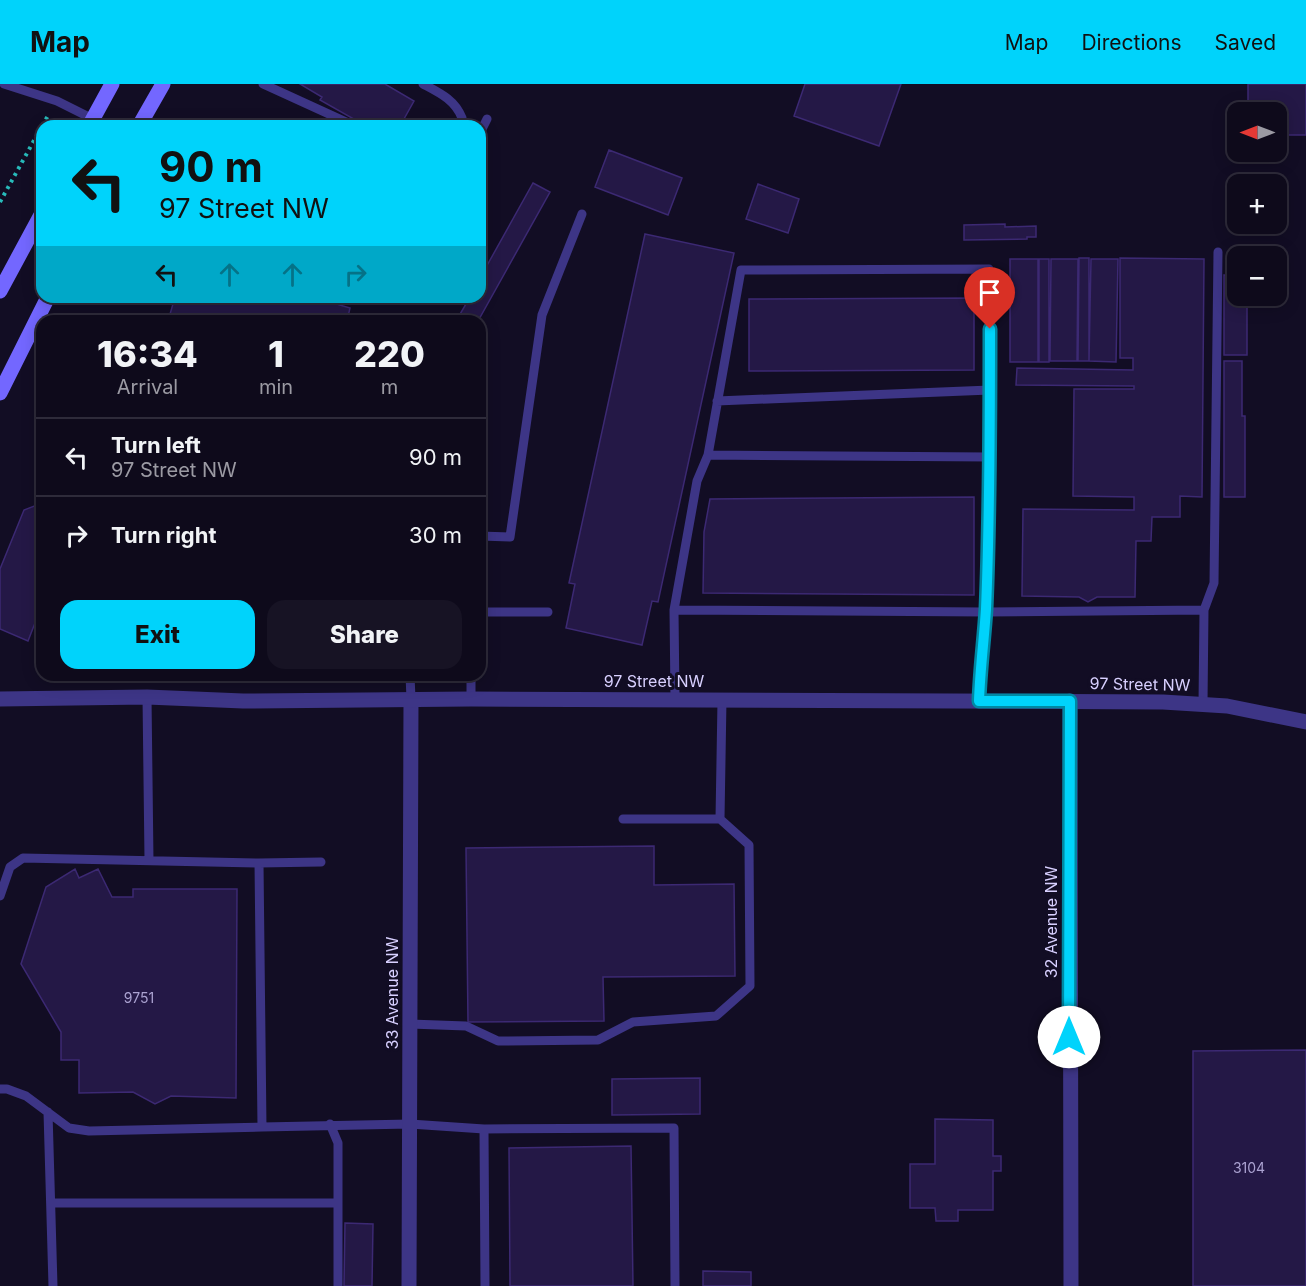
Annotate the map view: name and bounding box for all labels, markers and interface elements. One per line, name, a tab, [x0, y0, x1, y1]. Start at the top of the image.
text: Map	[30, 25, 90, 59]
text: Map	[1005, 30, 1048, 55]
text: Directions	[1081, 30, 1182, 55]
text: Saved	[1215, 30, 1276, 55]
north arrow	[1227, 102, 1287, 162]
map controls	[1227, 102, 1287, 306]
text: 90 m	[159, 141, 263, 192]
icon: left	[60, 144, 138, 222]
button: +	[1227, 174, 1287, 234]
text: 97 Street NW	[159, 192, 329, 225]
button: −	[1227, 246, 1287, 306]
icon: left	[150, 258, 183, 291]
icon: ahead	[213, 258, 246, 291]
icon: ahead	[276, 258, 309, 291]
icon: right	[339, 258, 372, 291]
pin	[964, 267, 1015, 329]
icon: arrive	[973, 276, 1006, 309]
text: 16:34	[97, 332, 198, 376]
text: 1	[268, 332, 284, 376]
text: 220	[354, 332, 425, 376]
text: Arrival	[117, 375, 178, 399]
text: min	[259, 375, 293, 399]
text: m	[381, 375, 398, 399]
text: Turn left	[111, 432, 201, 458]
icon: left	[60, 441, 93, 474]
text: 90 m	[409, 444, 462, 470]
text: 97 Street NW	[111, 458, 237, 482]
icon: right	[60, 519, 93, 552]
text: Turn right	[111, 522, 217, 548]
text: 30 m	[409, 522, 462, 548]
button: Exit	[60, 600, 255, 669]
button: Share	[267, 600, 462, 669]
street label: 97 Street NW	[604, 671, 705, 691]
street label: 97 Street NW	[1090, 673, 1191, 695]
street label: 32 Avenue NW	[1041, 865, 1061, 978]
street label: 33 Avenue NW	[382, 936, 402, 1049]
house number: 9751	[124, 989, 154, 1006]
position arrow	[1037, 1005, 1101, 1069]
house number: 3104	[1233, 1159, 1265, 1176]

